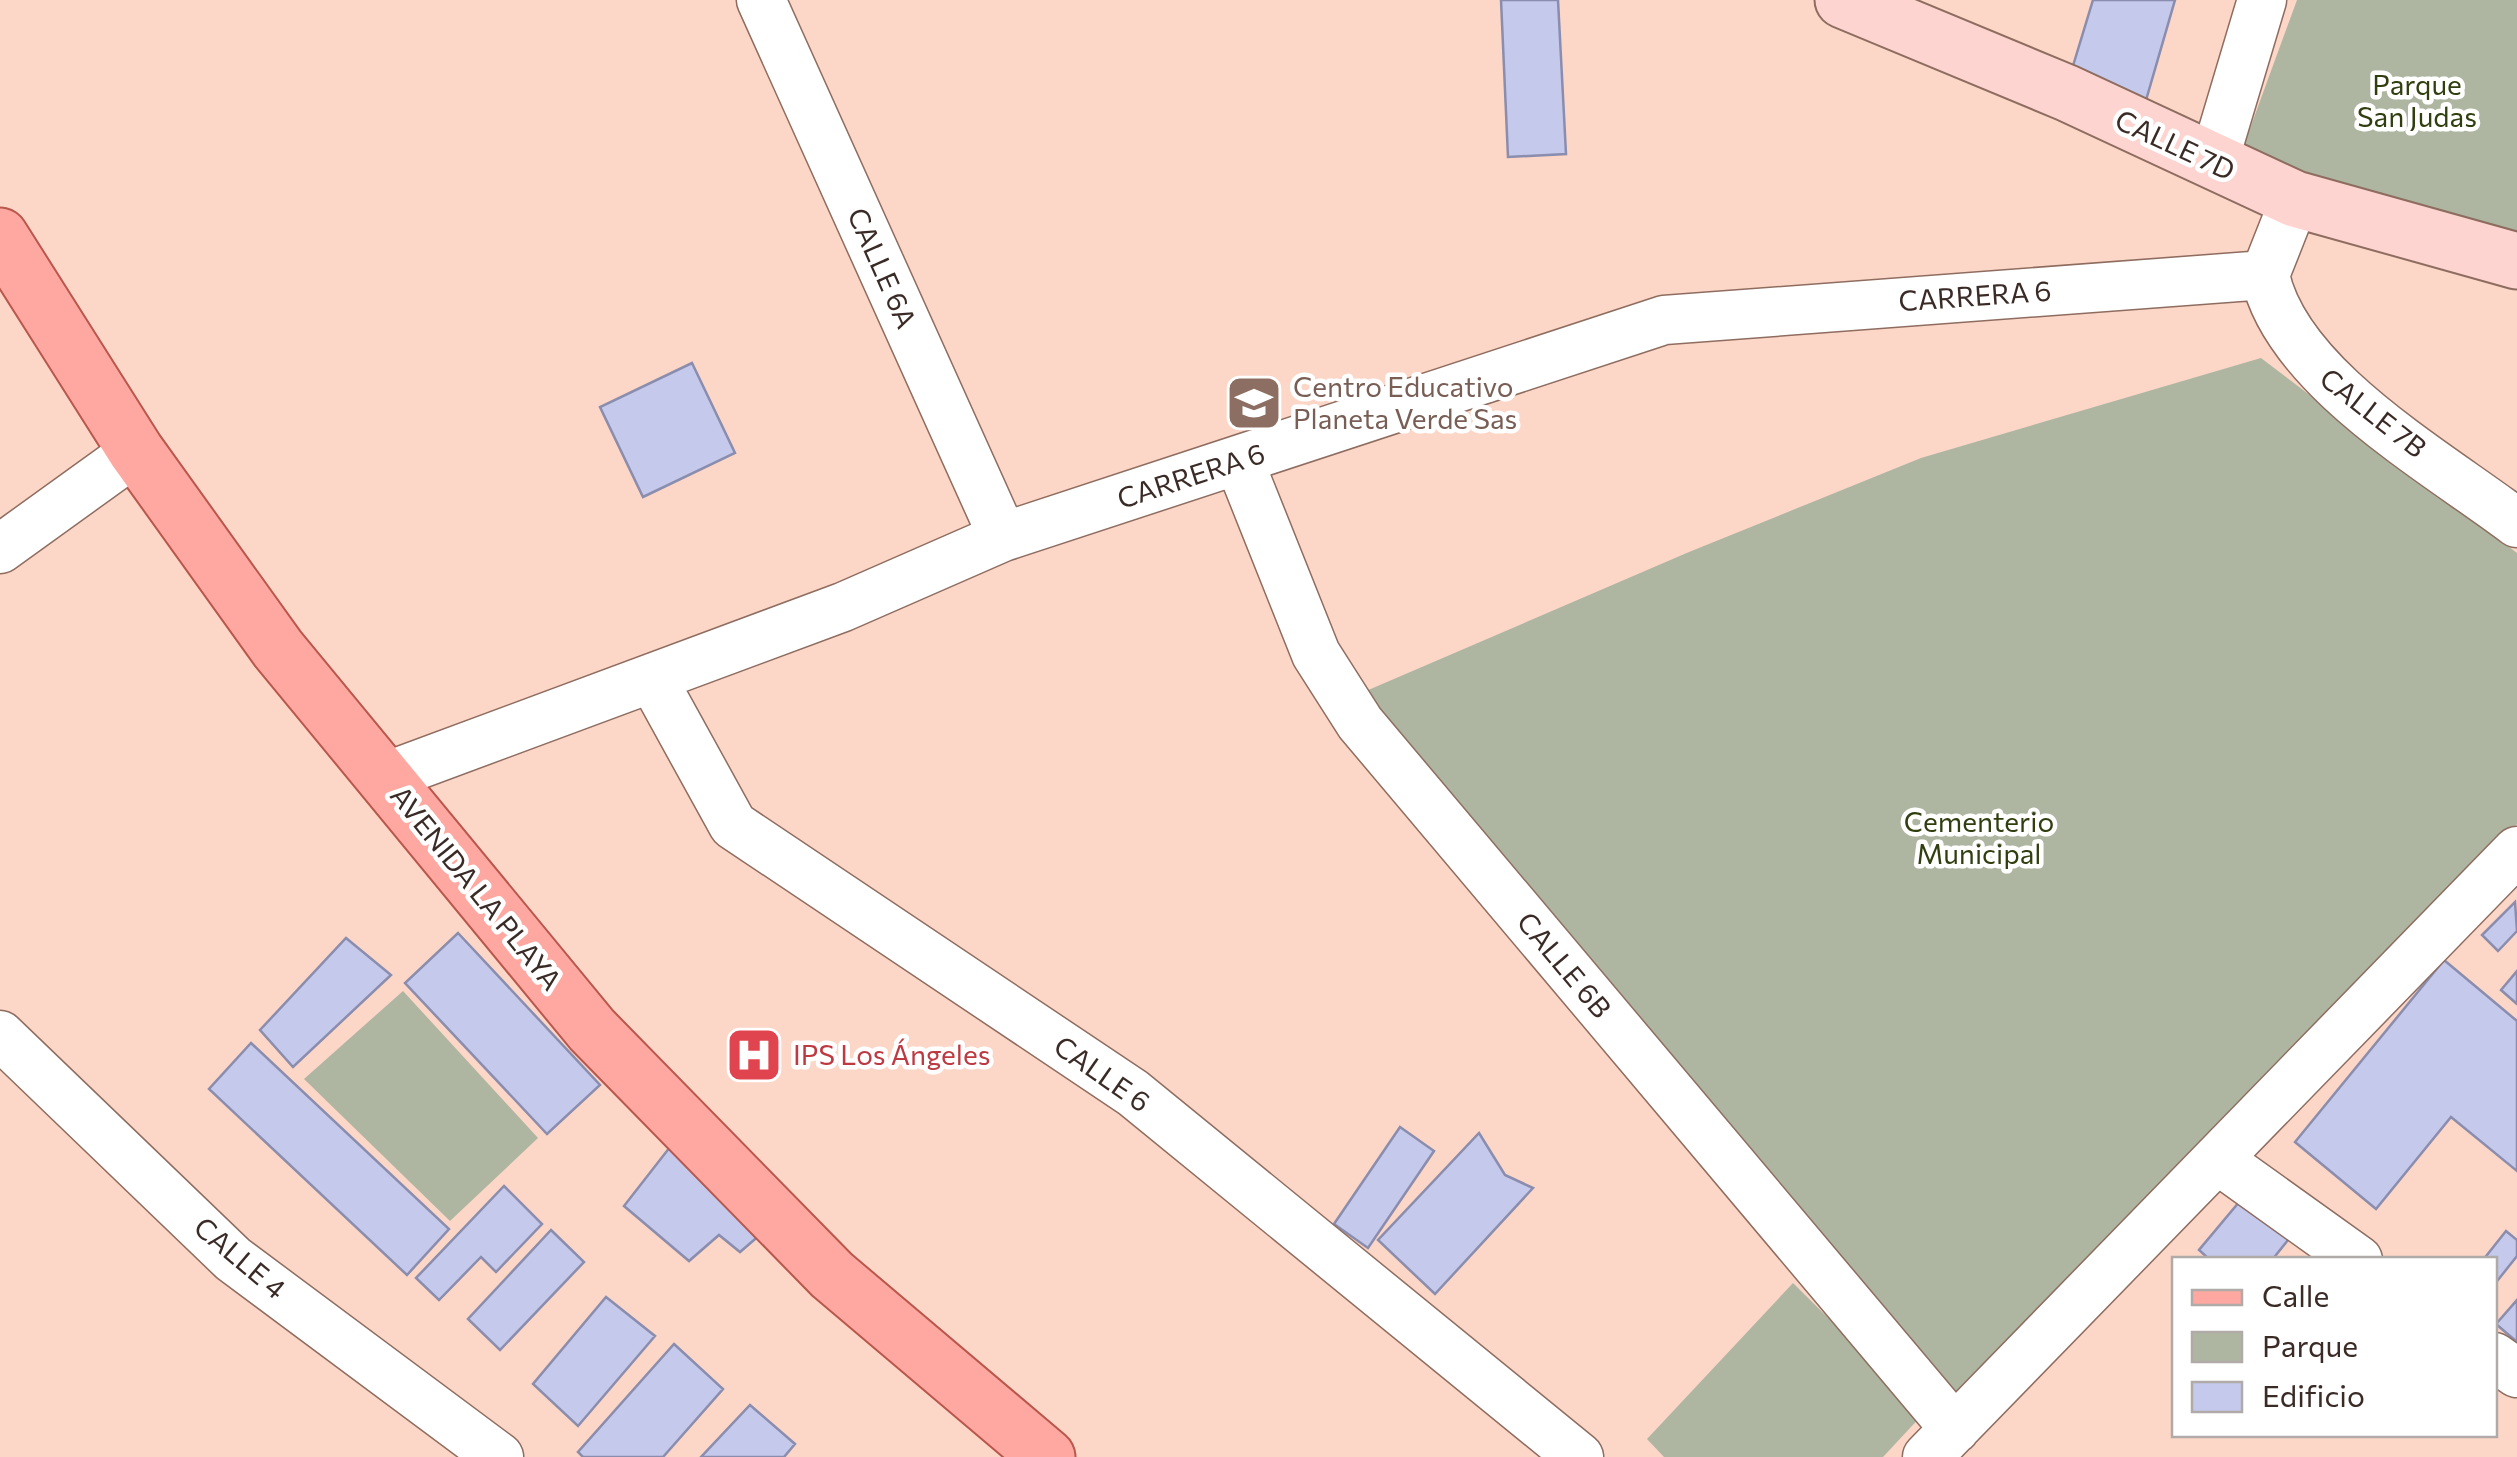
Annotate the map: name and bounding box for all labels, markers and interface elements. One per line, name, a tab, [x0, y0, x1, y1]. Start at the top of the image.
park label: Parque San Judas	[2357, 67, 2477, 133]
street label: CALLE 7D	[2110, 102, 2241, 187]
street label: CALLE 6A	[841, 202, 925, 333]
street label: CARRERA 6	[1897, 273, 2052, 317]
street label: CALLE 7B	[2314, 360, 2433, 464]
place label: Centro Educativo Planeta Verde Sas	[1293, 369, 1517, 435]
school or university icon: Centro Educativo Planeta Verde Sas	[1224, 373, 1284, 433]
street label: CARRERA 6	[1113, 435, 1269, 515]
street label: AVENIDA LA PLAYA	[384, 778, 570, 996]
park label: Cementerio Municipal	[1904, 804, 2054, 870]
street label: CALLE 6B	[1511, 905, 1619, 1024]
hospital icon: IPS Los Ángeles	[724, 1025, 784, 1085]
street label: CALLE 6	[1048, 1028, 1157, 1119]
place label: IPS Los Ángeles	[793, 1037, 990, 1071]
street label: CALLE 4	[188, 1209, 294, 1306]
legend	[2172, 1257, 2497, 1437]
text: Calle	[2262, 1276, 2329, 1313]
text: Parque	[2262, 1326, 2358, 1363]
text: Edificio	[2262, 1376, 2365, 1413]

